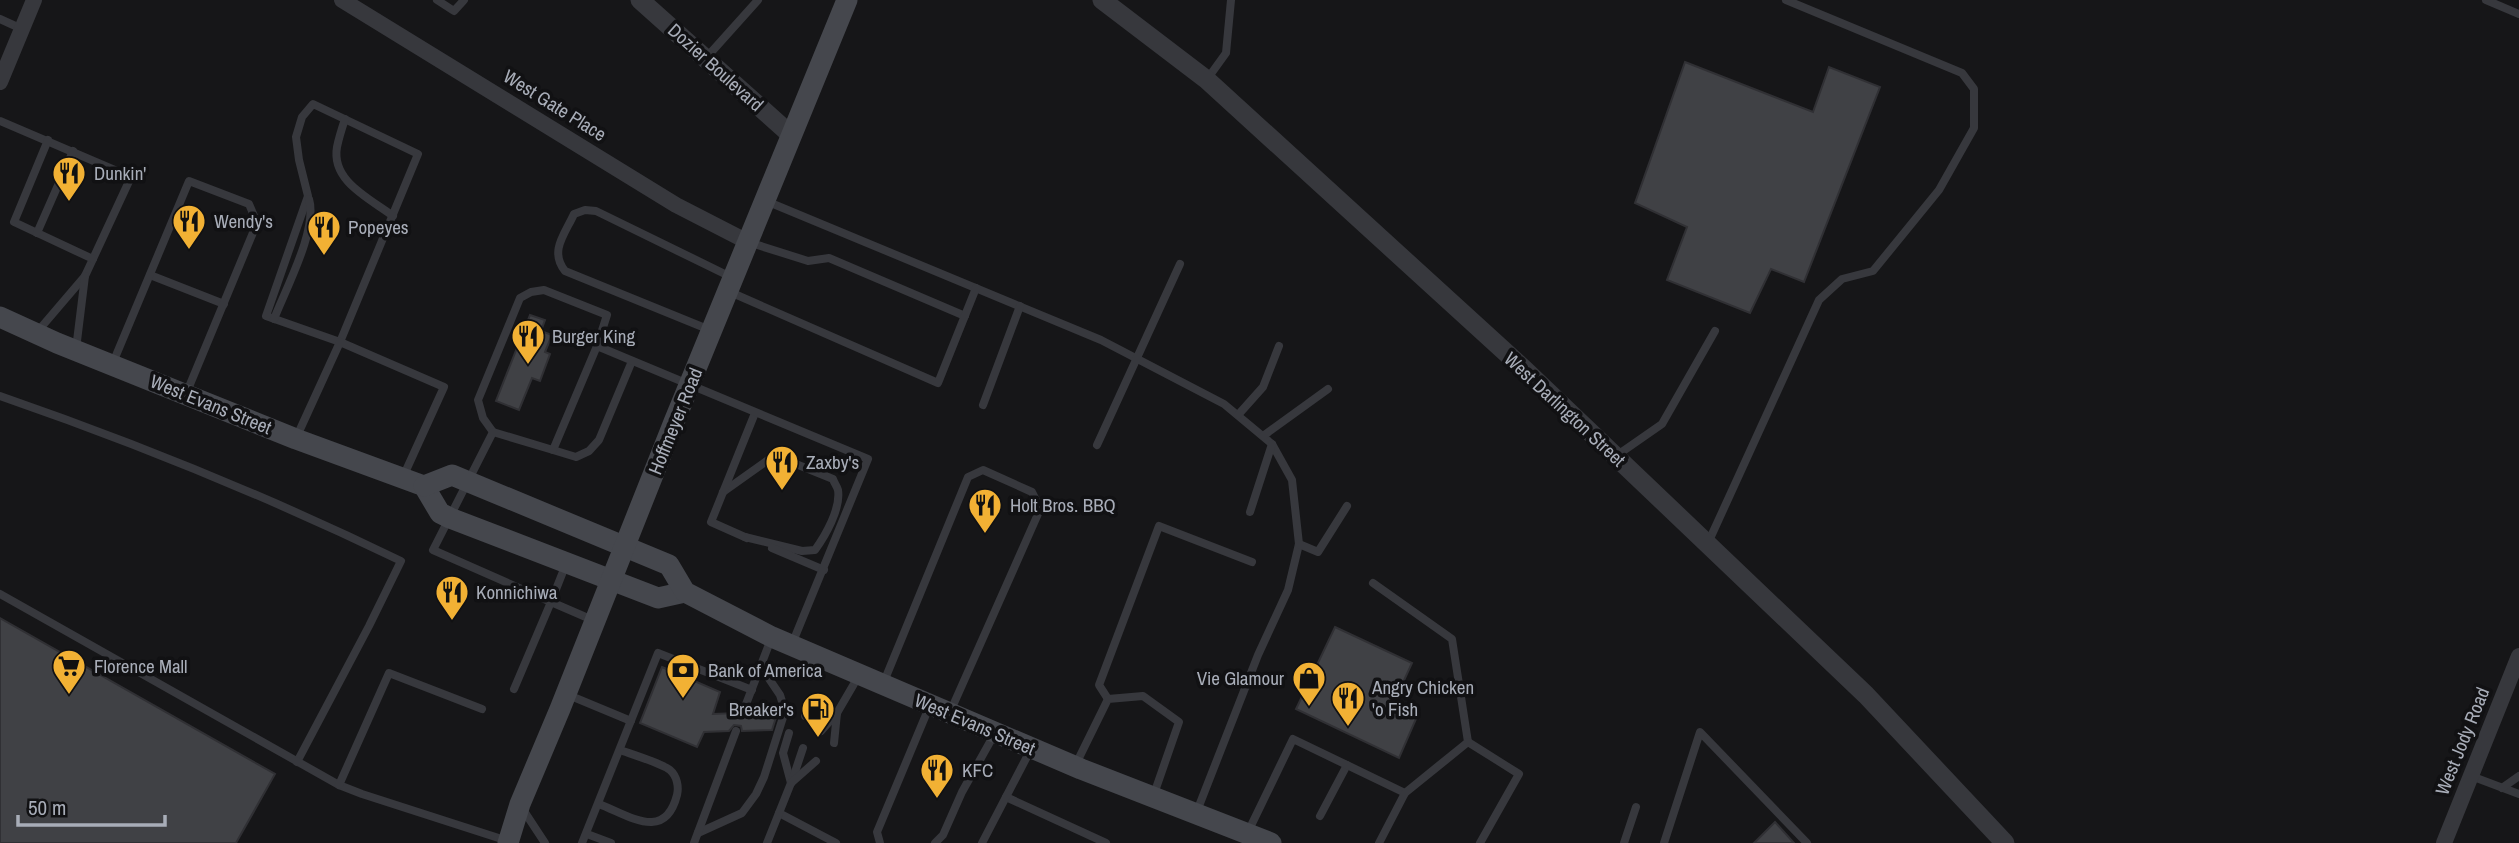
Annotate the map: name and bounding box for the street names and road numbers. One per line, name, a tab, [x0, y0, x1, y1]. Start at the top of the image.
street label: Dozier Boulevard	[663, 17, 769, 117]
street label: West Gate Place	[499, 63, 611, 147]
street label: West Darlington Street	[1499, 346, 1632, 473]
street label: Hoffmeyer Road	[642, 364, 708, 478]
street label: West Evans Street	[146, 368, 276, 440]
street label: West Jody Road	[2429, 683, 2495, 799]
street label: West Evans Street	[911, 687, 1040, 761]

